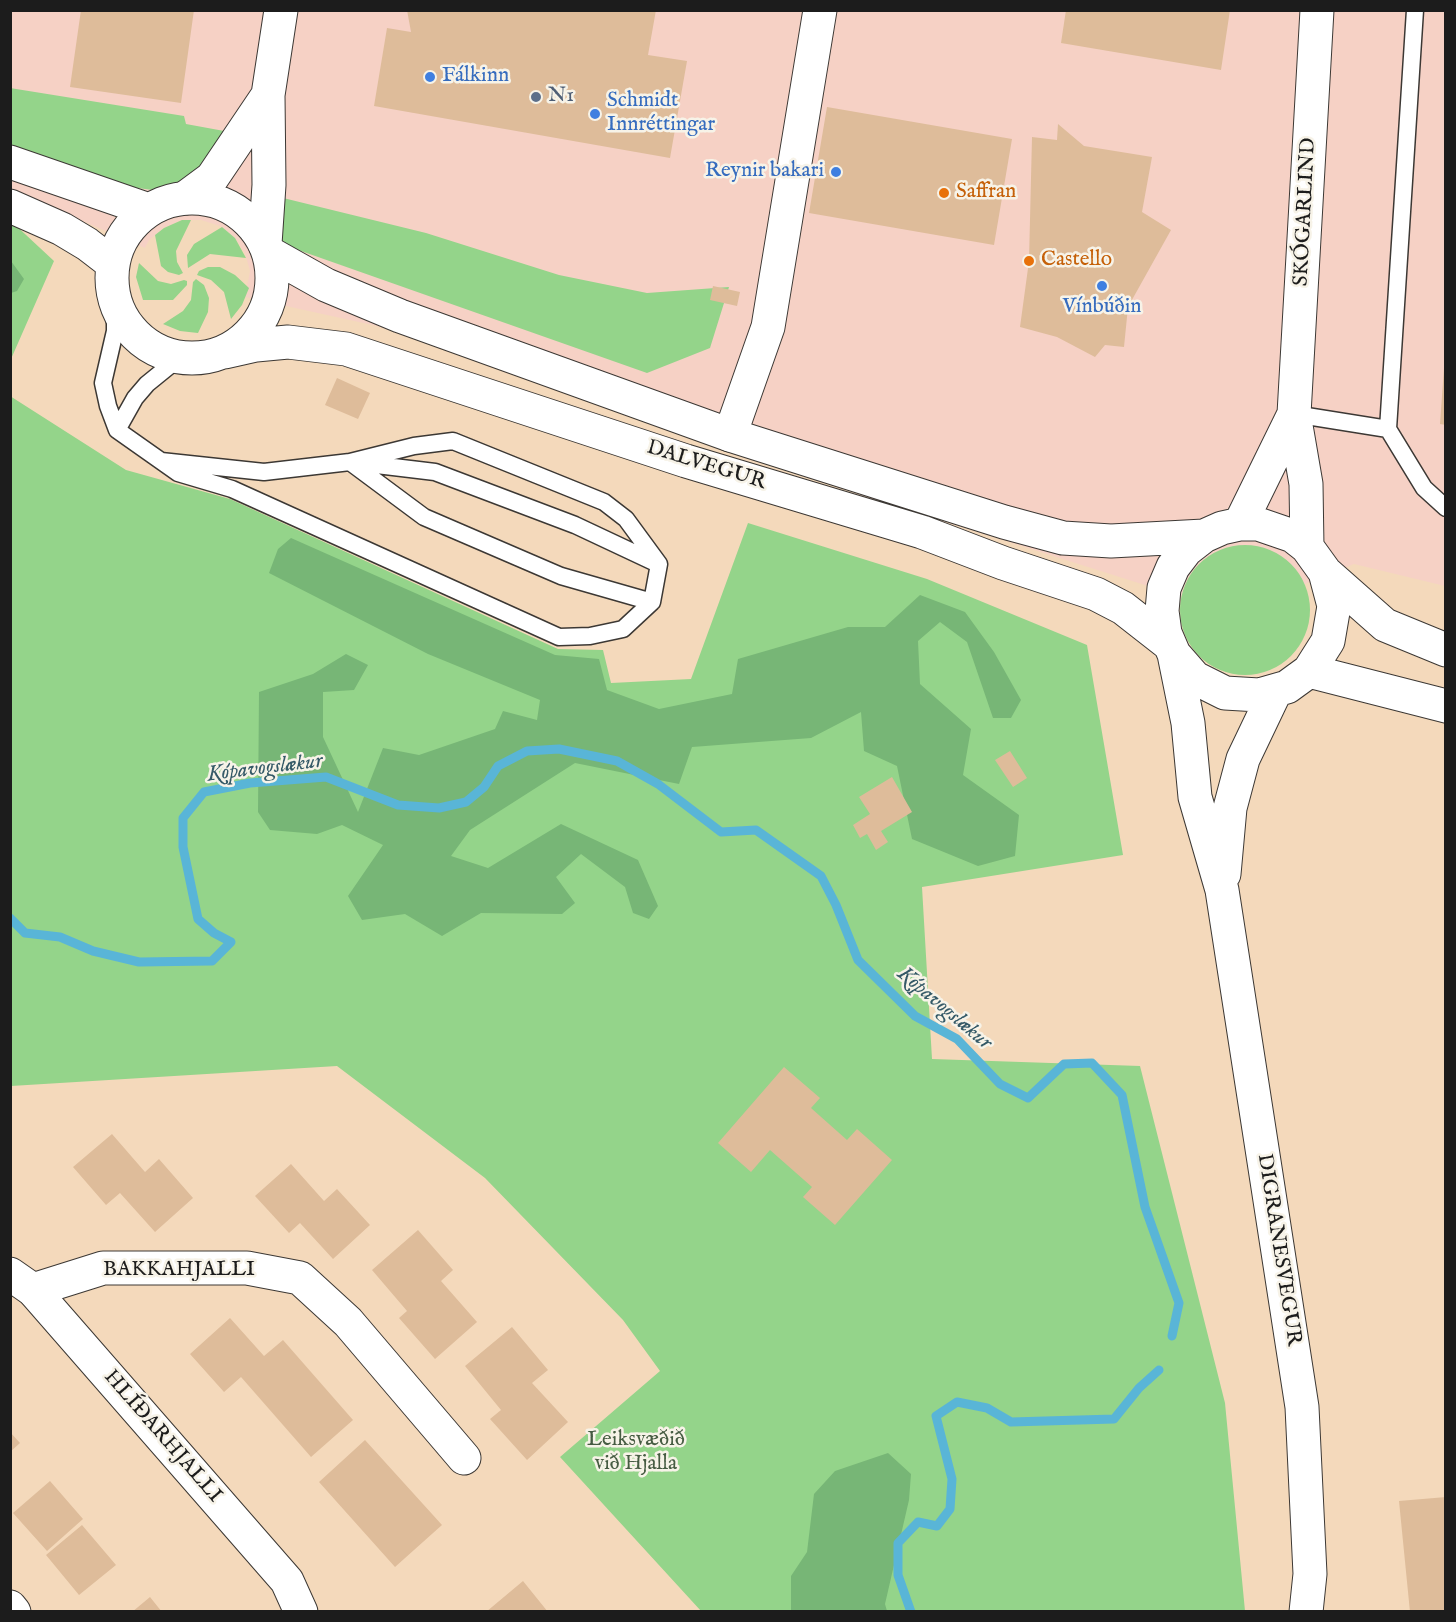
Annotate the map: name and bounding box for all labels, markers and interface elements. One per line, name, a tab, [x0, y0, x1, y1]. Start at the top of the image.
place label: Fálkinn	[442, 64, 509, 90]
marker: Fálkinn	[423, 70, 437, 84]
place label: N1	[548, 84, 574, 110]
place label: Schmidt Innréttingar	[607, 89, 715, 139]
marker: N1	[529, 90, 543, 104]
marker: Schmidt Innréttingar	[588, 107, 602, 121]
street label: SKÓGARLIND	[1290, 137, 1322, 287]
place label: Reynir bakari	[705, 159, 824, 185]
marker: Reynir bakari	[829, 165, 843, 179]
place label: Saffran	[956, 180, 1016, 206]
marker: Saffran	[937, 186, 951, 200]
place label: Castello	[1041, 248, 1112, 274]
marker: Castello	[1022, 254, 1036, 268]
marker: Vínbúðin	[1095, 279, 1109, 293]
place label: Vínbúðin	[1063, 295, 1141, 321]
street label: DALVEGUR	[643, 436, 769, 496]
water label: Kópavogslækur	[206, 749, 324, 789]
water label: Kópavogslækur	[891, 962, 997, 1056]
street label: DIGRANESVEGUR	[1250, 1152, 1306, 1348]
street label: BAKKAHJALLI	[103, 1258, 255, 1284]
street label: HLÍÐARHJALLI	[97, 1365, 227, 1509]
park label: Leiksvæðið við Hjalla	[587, 1428, 685, 1478]

